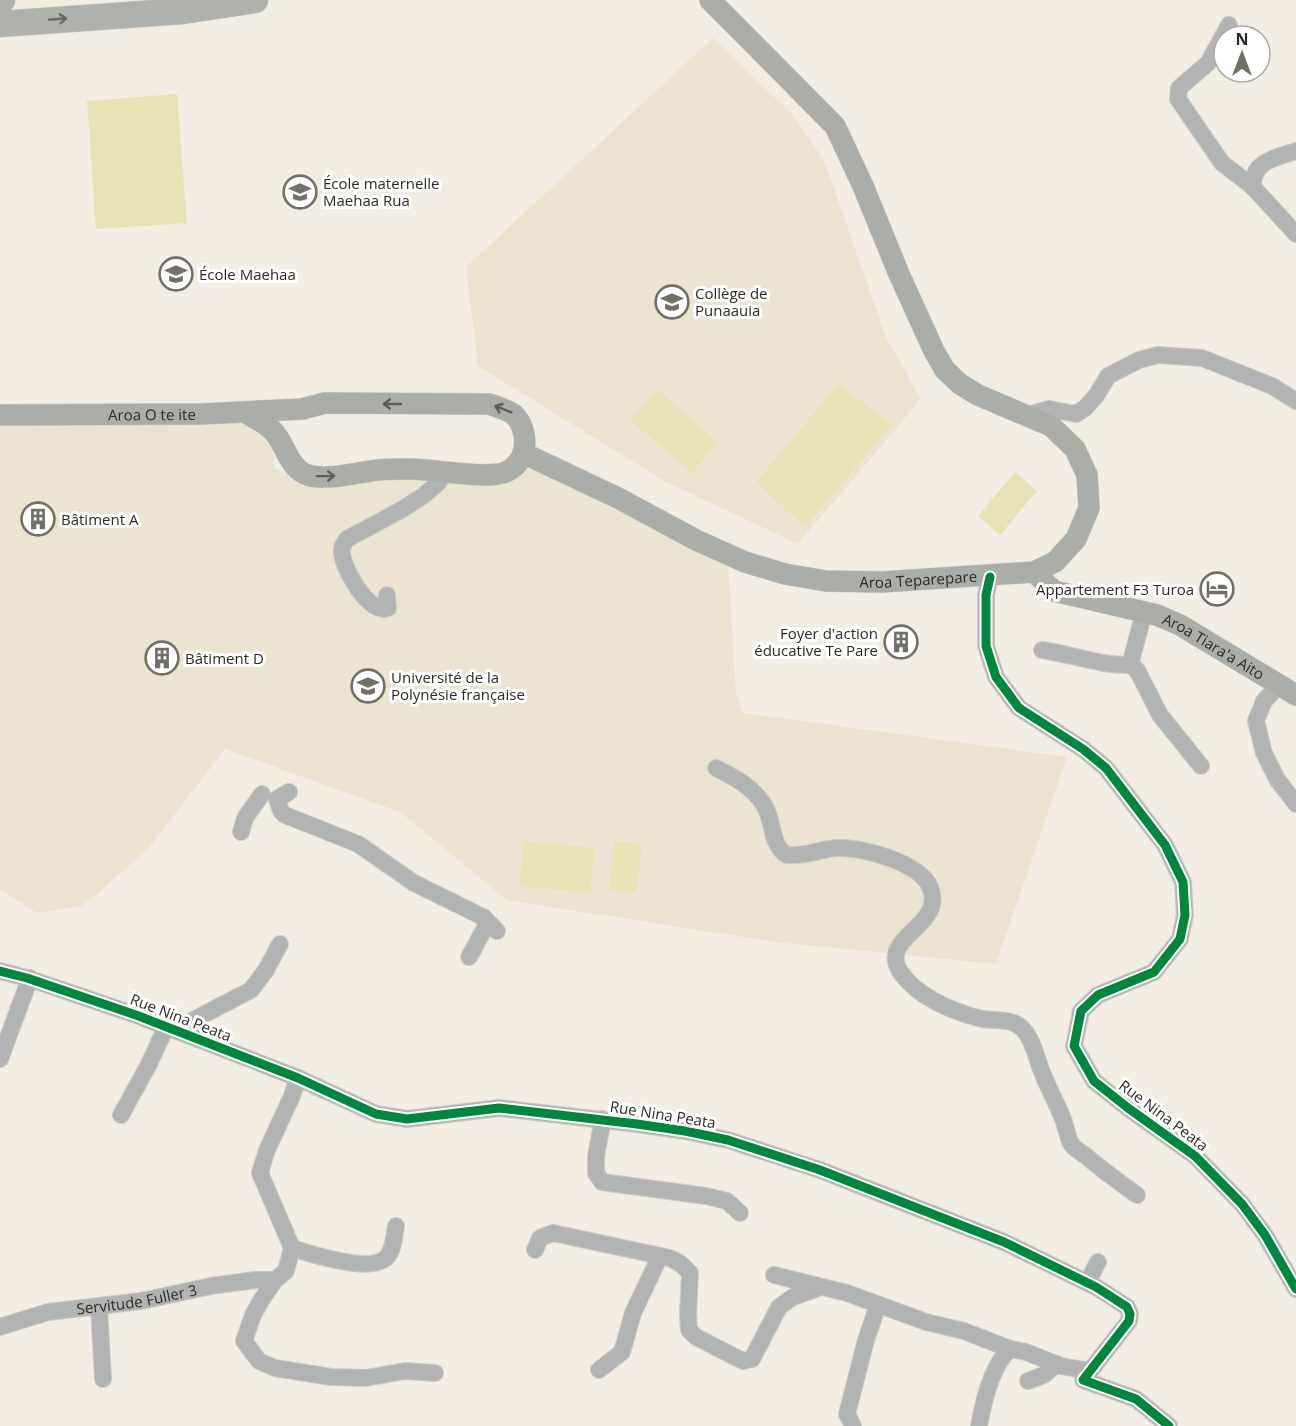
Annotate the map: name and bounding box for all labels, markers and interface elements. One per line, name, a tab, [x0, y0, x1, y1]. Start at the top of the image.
one-way arrow	[48, 14, 68, 25]
north arrow	[1212, 24, 1272, 84]
text: N	[1235, 28, 1249, 50]
place label: École maternelle Maehaa Rua	[323, 173, 439, 210]
school or university icon: École maternelle Maehaa Rua	[282, 174, 318, 210]
school or university icon: École Maehaa	[158, 256, 194, 292]
place label: École Maehaa	[199, 264, 296, 284]
place label: Collège de Punaauia	[695, 283, 768, 320]
school or university icon: Collège de Punaauia	[654, 284, 690, 320]
one-way arrow	[382, 398, 402, 410]
one-way arrow	[495, 403, 513, 414]
street label: Aroa O te ite	[108, 404, 196, 424]
one-way arrow	[315, 470, 335, 481]
building icon: Bâtiment A	[20, 501, 56, 537]
place label: Bâtiment A	[61, 509, 139, 529]
street label: Aroa Teparepare	[859, 566, 978, 592]
hotel icon: Appartement F3 Turoa	[1199, 571, 1235, 607]
place label: Appartement F3 Turoa	[1036, 579, 1194, 599]
street label: Aroa Tiara'a Aito	[1160, 609, 1268, 684]
place label: Foyer d'action éducative Te Pare	[754, 623, 878, 660]
building icon: Foyer d'action éducative Te Pare	[883, 624, 919, 660]
building icon: Bâtiment D	[144, 640, 180, 676]
place label: Bâtiment D	[185, 648, 264, 668]
place label: Université de la Polynésie française	[391, 667, 525, 704]
school or university icon: Université de la Polynésie française	[350, 668, 386, 704]
street label: Rue Nina Peata	[128, 989, 234, 1045]
street label: Rue Nina Peata	[1115, 1075, 1213, 1155]
street label: Rue Nina Peata	[609, 1096, 717, 1132]
street label: Servitude Fuller 3	[75, 1279, 199, 1319]

